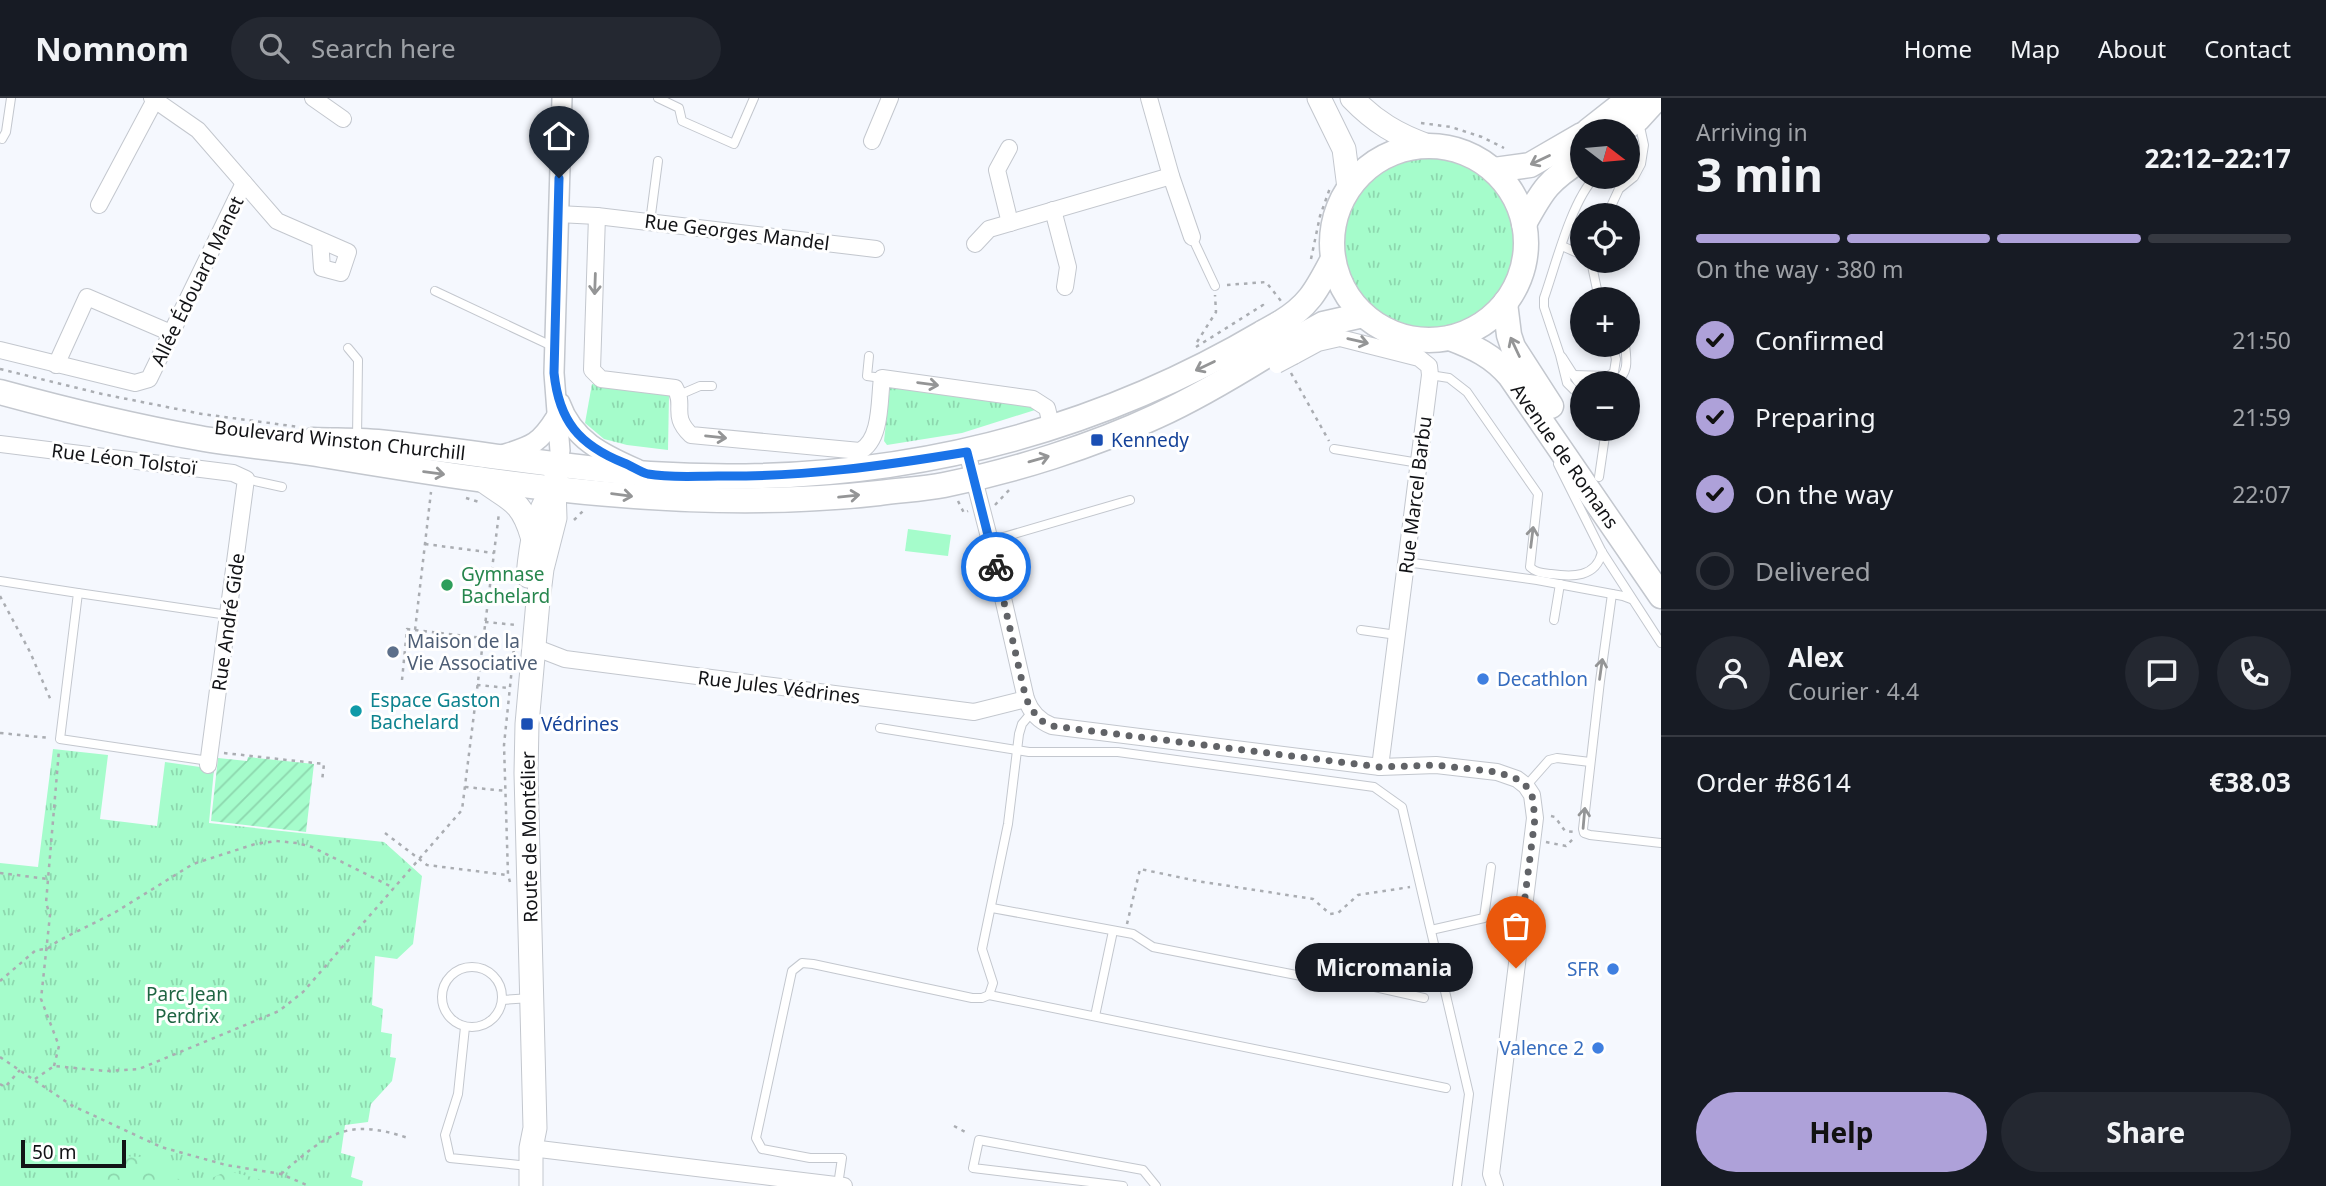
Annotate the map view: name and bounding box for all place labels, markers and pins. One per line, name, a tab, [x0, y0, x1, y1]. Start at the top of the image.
pin	[529, 106, 589, 178]
place label: Kennedy	[1111, 427, 1189, 453]
marker: Kennedy	[1089, 432, 1105, 448]
place label: Gymnase Bachelard	[461, 561, 550, 609]
marker: Gymnase Bachelard	[439, 577, 455, 593]
place label: Maison de la Vie Associative	[407, 628, 538, 676]
marker: Maison de la Vie Associative	[385, 644, 401, 660]
place label: Decathlon	[1497, 666, 1588, 692]
marker: Decathlon	[1475, 671, 1491, 687]
place label: Espace Gaston Bachelard	[370, 687, 500, 735]
marker: Espace Gaston Bachelard	[348, 703, 364, 719]
place label: Védrines	[541, 711, 619, 737]
marker: Védrines	[519, 716, 535, 732]
pin	[1486, 896, 1546, 968]
callout: Micromania	[1296, 944, 1474, 992]
place label: SFR	[1567, 956, 1599, 982]
marker: SFR	[1605, 961, 1621, 977]
place label: Valence 2	[1499, 1035, 1584, 1061]
marker: Valence 2	[1590, 1040, 1606, 1056]

